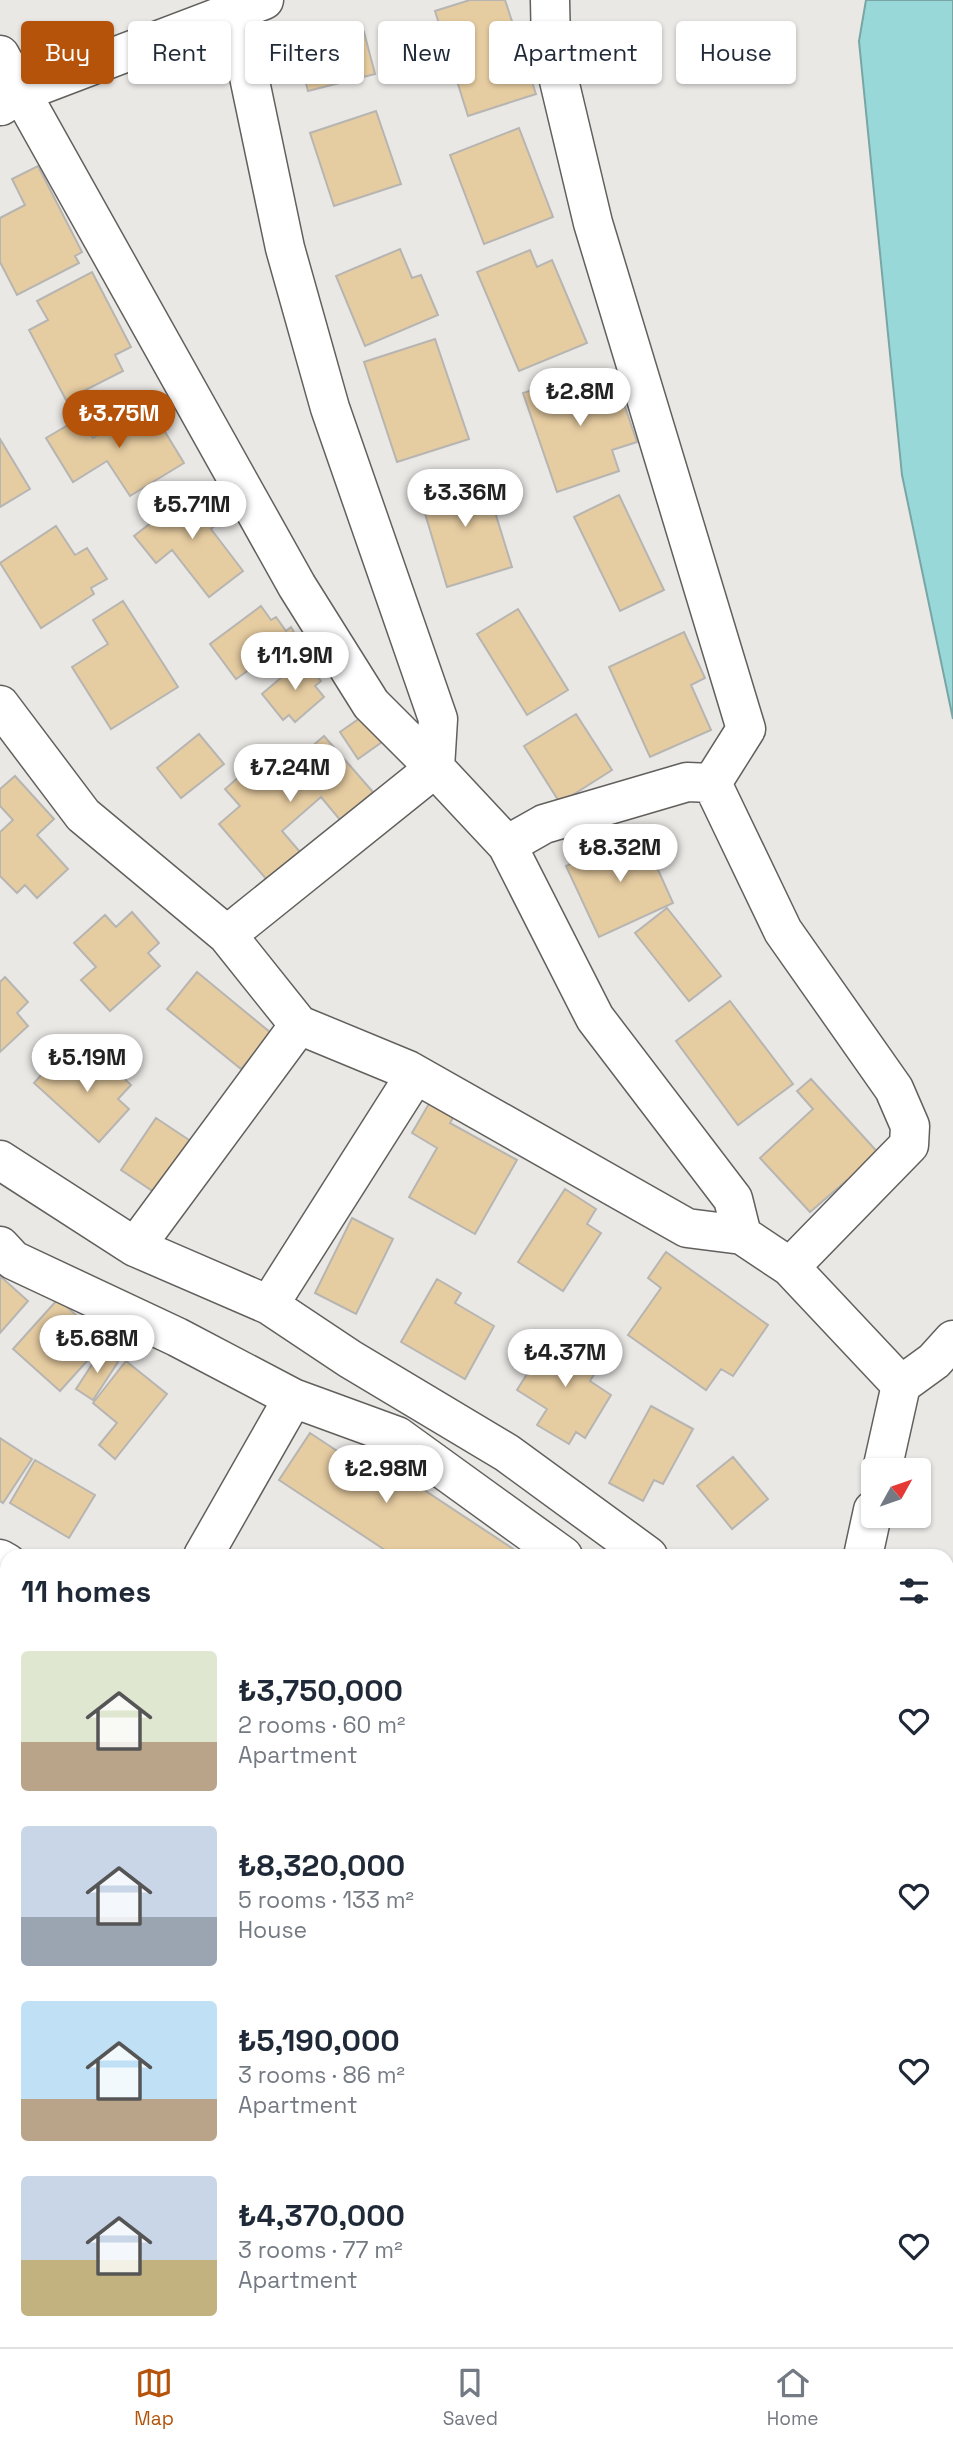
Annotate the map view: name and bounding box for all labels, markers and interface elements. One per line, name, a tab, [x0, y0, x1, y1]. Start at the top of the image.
chip: Buy	[21, 21, 114, 84]
chip: Rent	[128, 21, 231, 84]
chip: Filters	[245, 21, 364, 84]
chip: New	[378, 21, 475, 84]
chip: Apartment	[489, 21, 662, 84]
chip: House	[676, 21, 796, 84]
pin: ₺2.8M	[531, 368, 629, 428]
text: ₺2.8M	[546, 376, 614, 406]
pin: ₺3.75M	[62, 391, 176, 450]
text: ₺3.75M	[78, 398, 160, 428]
pin: ₺3.36M	[408, 470, 522, 529]
text: ₺3.36M	[423, 477, 507, 507]
pin: ₺5.71M	[135, 482, 249, 541]
text: ₺5.71M	[153, 489, 231, 519]
pin: ₺11.9M	[238, 632, 352, 692]
text: ₺11.9M	[257, 640, 333, 670]
pin: ₺7.24M	[233, 744, 347, 804]
text: ₺7.24M	[250, 752, 330, 782]
pin: ₺8.32M	[563, 824, 677, 884]
text: ₺8.32M	[579, 832, 661, 862]
pin: ₺5.19M	[30, 1034, 144, 1094]
text: ₺5.19M	[48, 1042, 126, 1072]
pin: ₺5.68M	[40, 1316, 154, 1375]
text: ₺5.68M	[56, 1323, 138, 1353]
pin: ₺4.37M	[508, 1330, 622, 1389]
text: ₺4.37M	[524, 1337, 606, 1367]
pin: ₺2.98M	[329, 1446, 443, 1505]
text: ₺2.98M	[345, 1453, 427, 1483]
north arrow	[861, 1458, 931, 1528]
map controls	[861, 1458, 931, 1528]
text: 11 homes	[21, 1572, 151, 1611]
icon: filters	[895, 1572, 933, 1610]
text: ₺3,750,000	[238, 1671, 403, 1710]
icon: home	[77, 1679, 161, 1763]
icon: heart	[895, 1702, 933, 1740]
text: 2 rooms · 60 m²	[238, 1710, 405, 1740]
text: Apartment	[238, 1740, 358, 1770]
text: ₺8,320,000	[238, 1846, 405, 1885]
icon: home	[77, 1854, 161, 1938]
icon: heart	[895, 1877, 933, 1915]
text: 5 rooms · 133 m²	[238, 1885, 414, 1915]
text: House	[238, 1915, 307, 1945]
text: ₺5,190,000	[238, 2021, 400, 2060]
icon: home	[77, 2029, 161, 2113]
icon: heart	[895, 2052, 933, 2090]
text: 3 rooms · 86 m²	[238, 2060, 405, 2090]
text: Apartment	[238, 2090, 358, 2120]
text: ₺4,370,000	[238, 2196, 405, 2235]
icon: home	[77, 2204, 161, 2288]
icon: heart	[895, 2227, 933, 2265]
text: 3 rooms · 77 m²	[238, 2235, 403, 2265]
text: Apartment	[238, 2265, 358, 2295]
tab: Map	[134, 2364, 174, 2431]
tab: Saved	[443, 2364, 498, 2431]
tab: Home	[767, 2364, 819, 2431]

